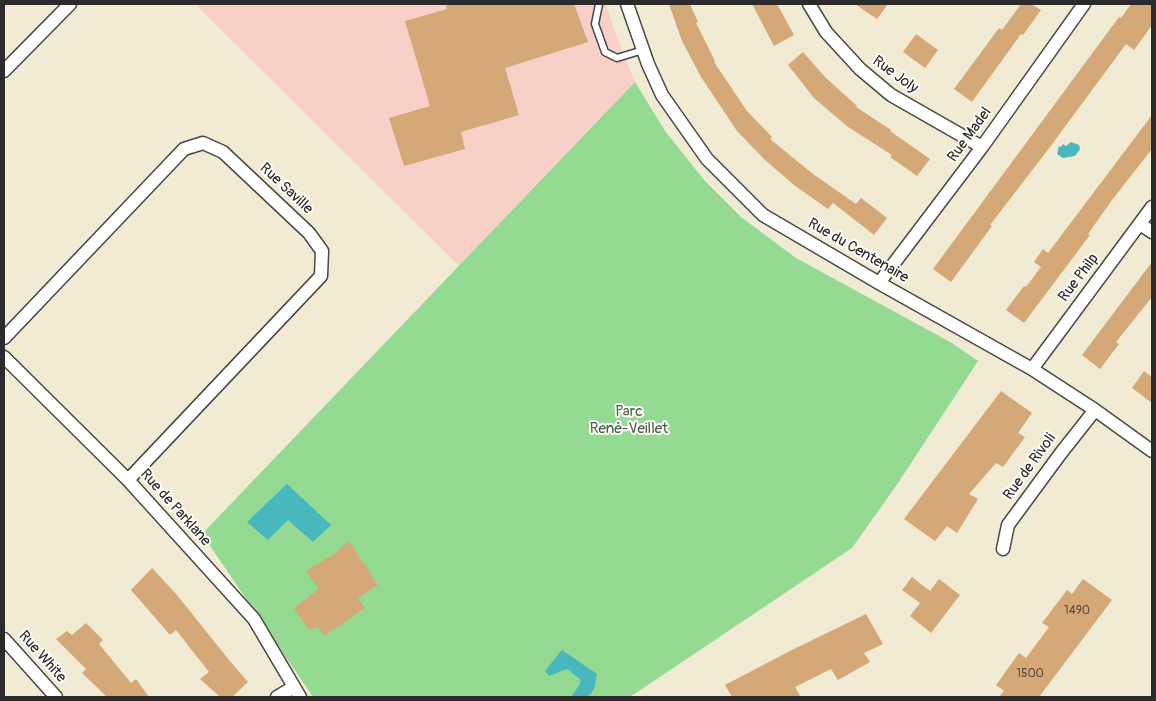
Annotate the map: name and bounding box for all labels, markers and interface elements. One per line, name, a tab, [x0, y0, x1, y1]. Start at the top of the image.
street label: Rue Joly	[869, 52, 921, 98]
street label: Rue Madel	[944, 104, 996, 166]
street label: Rue Saville	[256, 160, 316, 218]
street label: Rue du Centenaire	[804, 215, 912, 287]
street label: Rue Philp	[1055, 250, 1103, 306]
park label: Parc René-Veillet	[590, 403, 668, 438]
street label: Rue de Rivoli	[1000, 430, 1060, 504]
street label: Rue de Parklane	[136, 466, 214, 550]
house number: 1490	[1064, 604, 1090, 618]
street label: Rue White	[14, 628, 70, 686]
house number: 1500	[1016, 667, 1044, 681]

